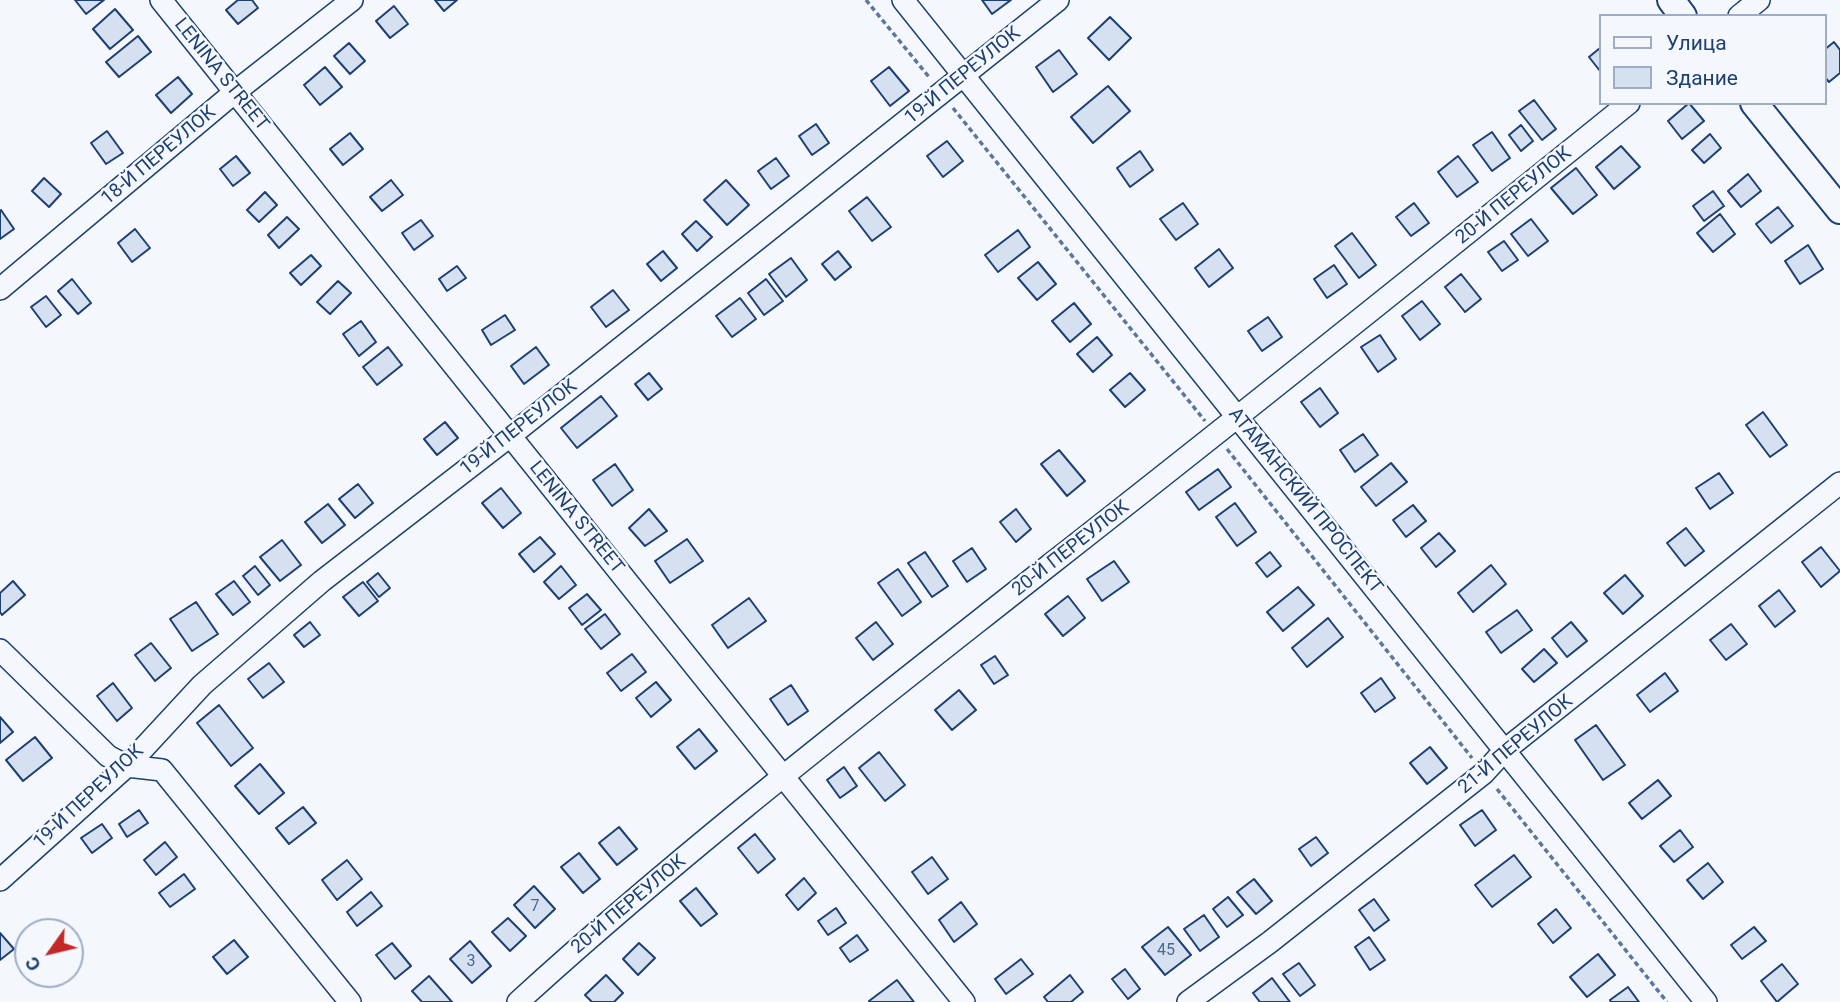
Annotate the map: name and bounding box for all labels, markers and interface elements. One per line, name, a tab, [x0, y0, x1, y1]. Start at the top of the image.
street label: LENINA STREET	[169, 14, 273, 136]
legend	[1598, 14, 1826, 105]
street label: 19-Й ПЕРЕУЛОК	[901, 22, 1025, 130]
text: Улица	[1666, 31, 1727, 55]
text: Здание	[1666, 66, 1738, 90]
street label: 18-Й ПЕРЕУЛОК	[97, 102, 221, 210]
street label: 20-Й ПЕРЕУЛОК	[1452, 142, 1576, 250]
street label: 19-Й ПЕРЕУЛОК	[456, 375, 582, 481]
street label: АТАМАНСКИЙ ПРОСПЕКТ	[1223, 404, 1387, 598]
street label: LENINA STREET	[524, 457, 628, 579]
street label: 20-Й ПЕРЕУЛОК	[1008, 496, 1134, 602]
street label: 21-Й ПЕРЕУЛОК	[1454, 691, 1578, 799]
street label: 19-Й ПЕРЕУЛОК	[29, 740, 149, 854]
street label: 20-Й ПЕРЕУЛОК	[567, 851, 691, 959]
house number: 7	[531, 897, 539, 917]
north arrow	[14, 918, 84, 988]
house number: 45	[1157, 941, 1175, 961]
text: С	[20, 952, 46, 975]
house number: 3	[467, 952, 475, 972]

